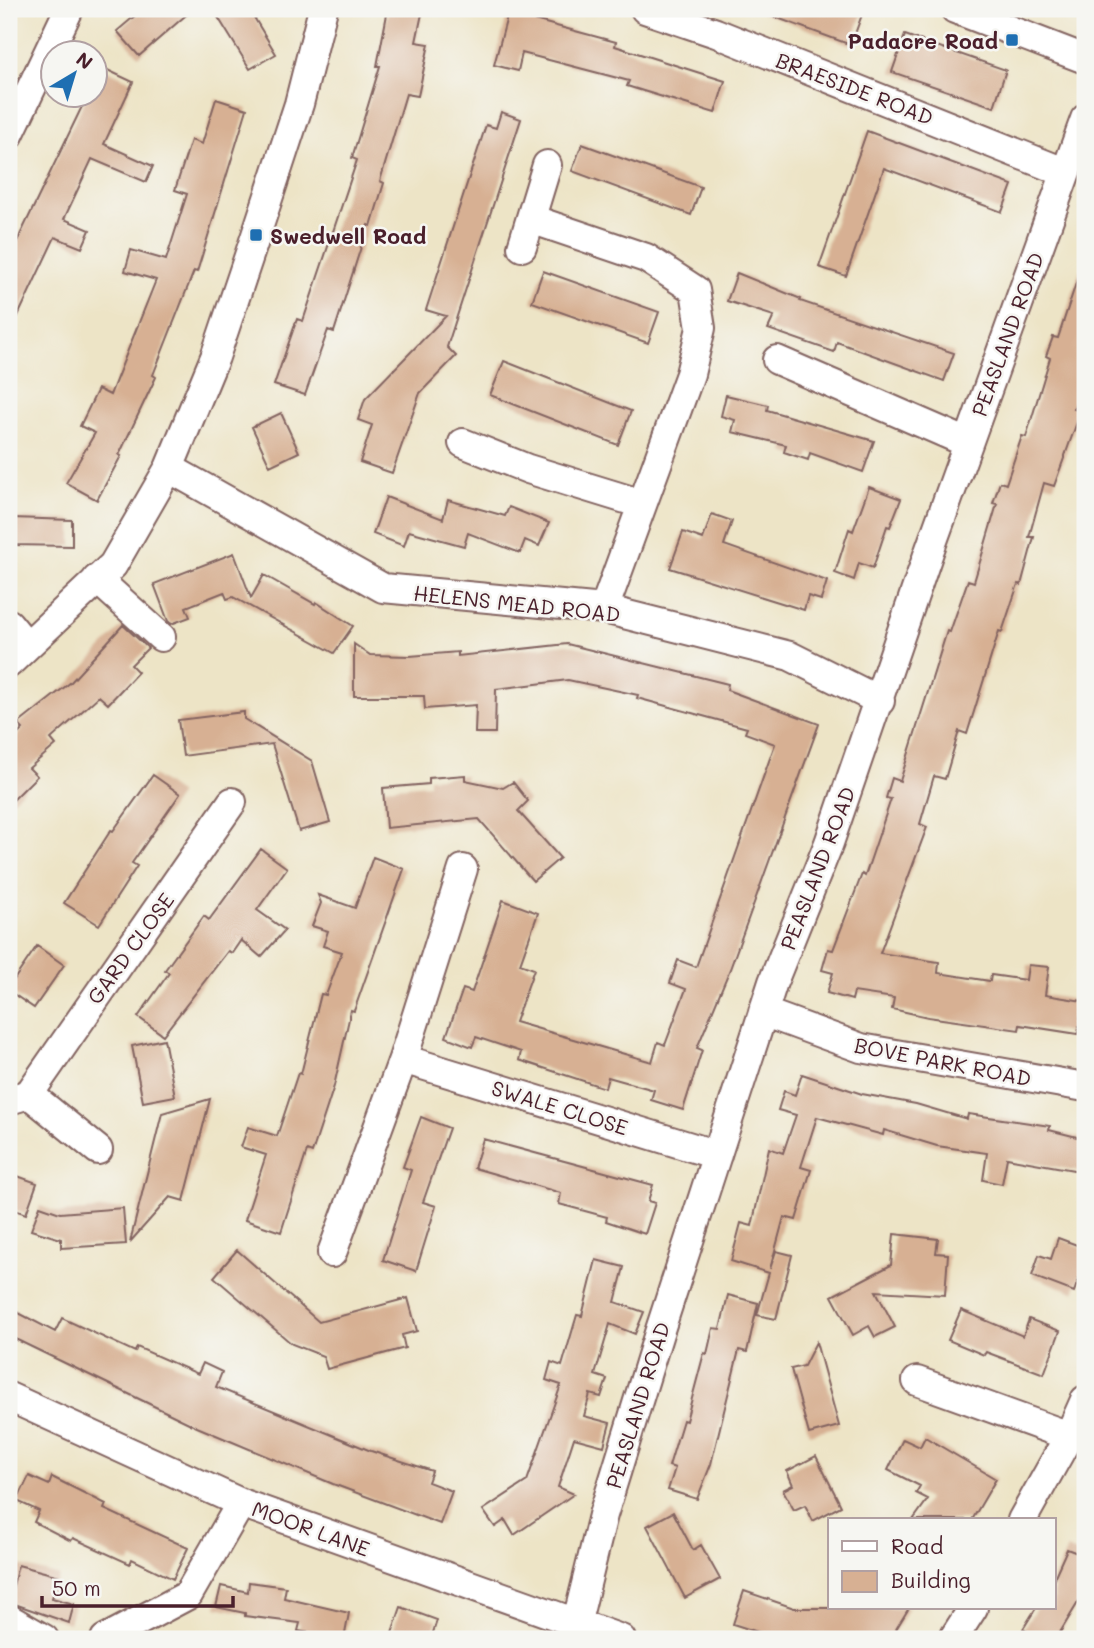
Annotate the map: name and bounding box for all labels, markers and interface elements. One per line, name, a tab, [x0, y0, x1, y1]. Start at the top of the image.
place label: Padacre Road	[848, 27, 998, 54]
marker: Padacre Road	[1004, 32, 1020, 48]
north arrow	[38, 38, 108, 108]
text: N	[71, 46, 98, 74]
street label: BRAESIDE ROAD	[773, 46, 937, 130]
place label: Swedwell Road	[270, 222, 426, 249]
marker: Swedwell Road	[248, 227, 264, 243]
street label: PEASLAND ROAD	[965, 248, 1049, 420]
street label: HELENS MEAD ROAD	[412, 579, 622, 627]
street label: PEASLAND ROAD	[773, 783, 861, 953]
street label: GARD CLOSE	[81, 887, 179, 1009]
street label: BOVE PARK ROAD	[852, 1031, 1034, 1091]
street label: SWALE CLOSE	[489, 1073, 631, 1141]
street label: PEASLAND ROAD	[599, 1319, 675, 1491]
street label: MOOR LANE	[248, 1494, 374, 1562]
legend	[828, 1518, 1056, 1610]
text: Road	[891, 1532, 943, 1559]
scale bar	[42, 1564, 233, 1608]
text: Building	[891, 1566, 971, 1593]
text: 50 m	[52, 1574, 101, 1601]

